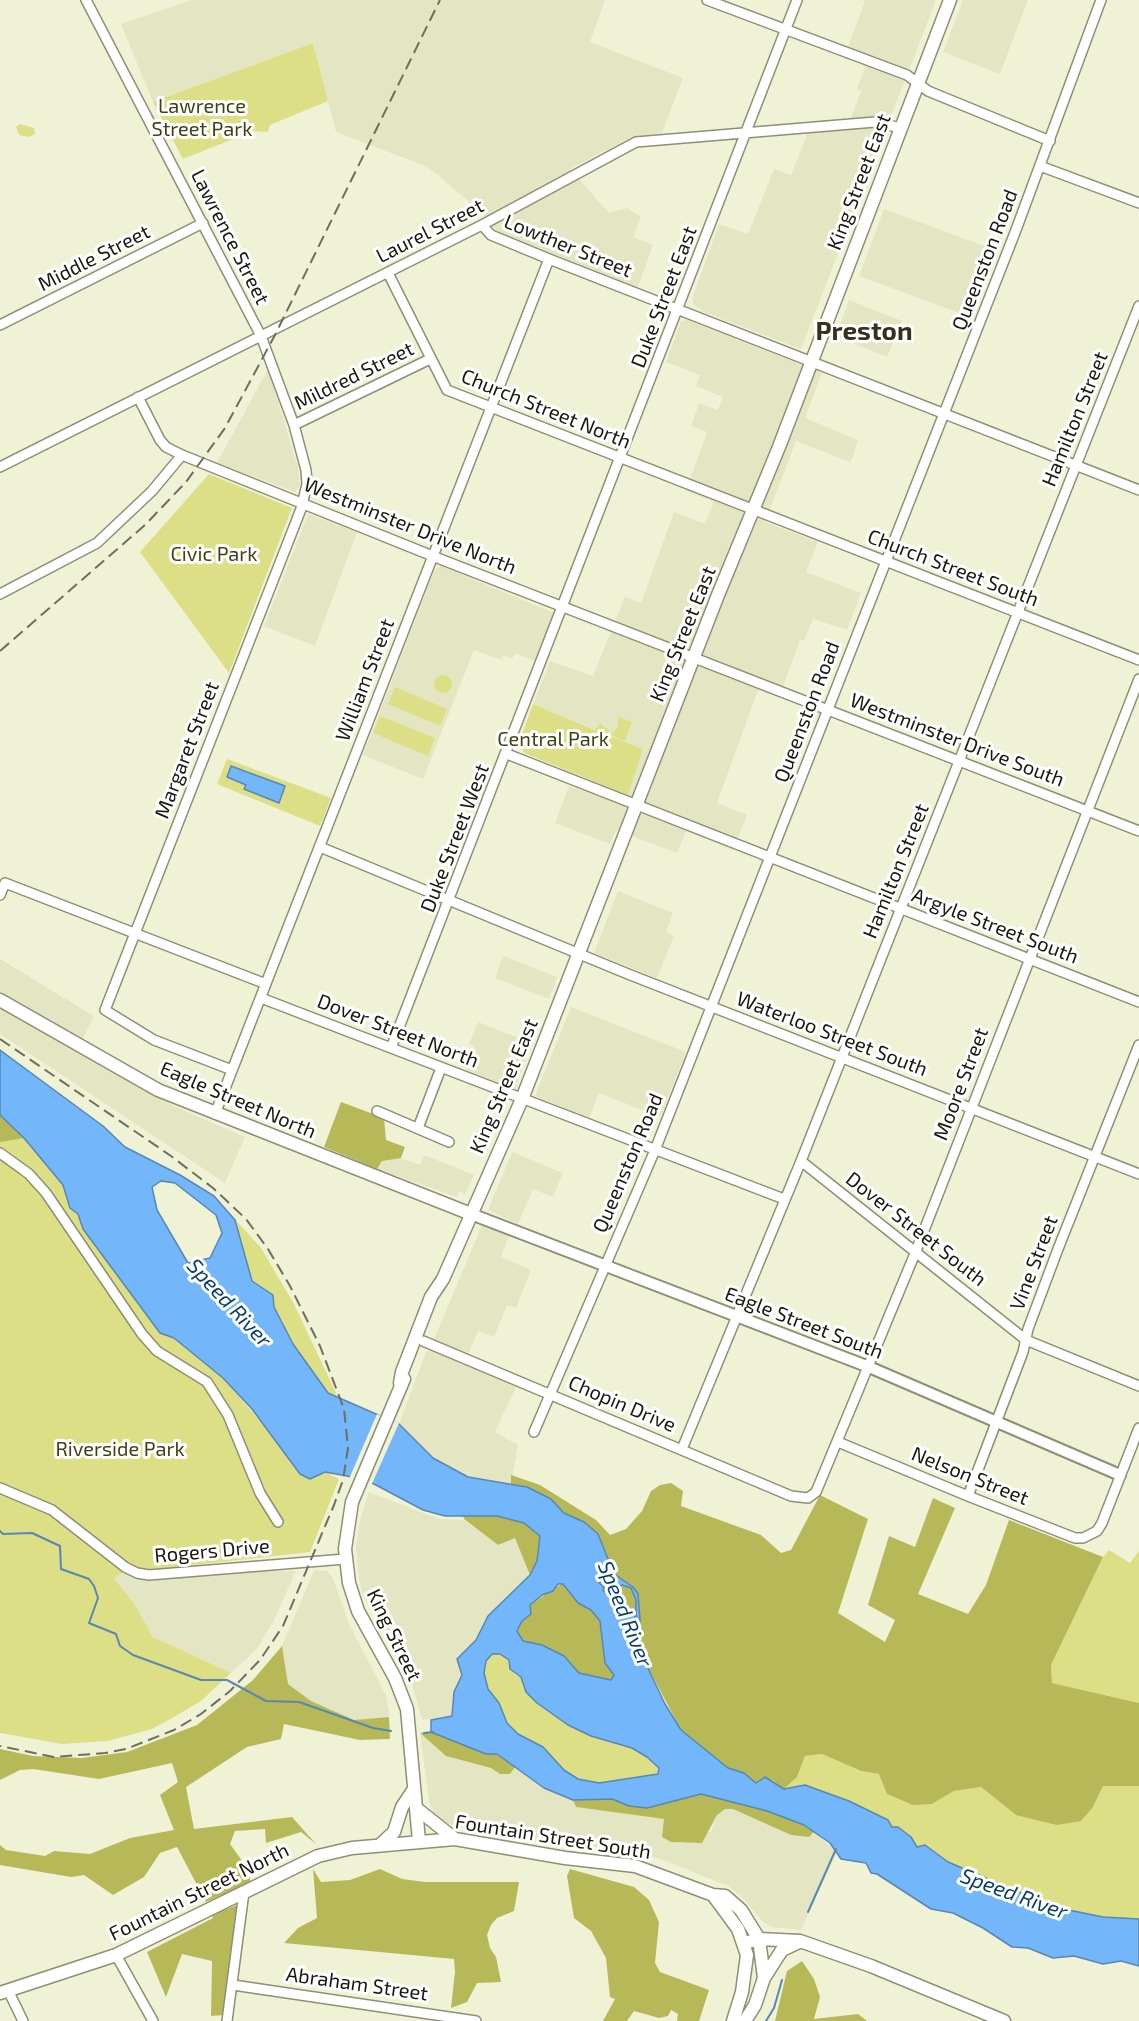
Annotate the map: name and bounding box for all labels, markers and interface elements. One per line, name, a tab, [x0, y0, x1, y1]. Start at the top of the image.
park label: Lawrence Street Park	[152, 94, 252, 141]
street label: King Street East	[822, 110, 896, 254]
street label: Lawrence Street	[186, 166, 274, 308]
street label: Queenston Road	[947, 186, 1023, 334]
street label: Laurel Street	[372, 194, 488, 268]
street label: Lowther Street	[500, 209, 636, 283]
street label: Middle Street	[34, 220, 154, 296]
street label: Duke Street East	[626, 223, 702, 371]
district label: Preston	[815, 315, 913, 347]
street label: Mildred Street	[290, 337, 418, 415]
street label: Hamilton Street	[1037, 348, 1113, 490]
street label: Church Street North	[458, 364, 634, 454]
street label: Westminster Drive North	[300, 472, 520, 580]
street label: Church Street South	[864, 524, 1042, 612]
park label: Civic Park	[170, 542, 258, 566]
street label: King Street East	[645, 563, 721, 705]
street label: William Street	[331, 615, 399, 745]
street label: Queenston Road	[769, 638, 845, 786]
street label: Margaret Street	[150, 678, 224, 822]
street label: Westminster Drive South	[847, 688, 1067, 792]
park label: Central Park	[497, 727, 609, 751]
street label: Duke Street West	[416, 760, 494, 916]
street label: Hamilton Street	[858, 800, 934, 942]
street label: Argyle Street South	[908, 883, 1082, 969]
street label: Waterloo Street South	[733, 987, 931, 1081]
street label: Dover Street North	[314, 989, 482, 1073]
street label: King Street East	[465, 1015, 543, 1157]
street label: Moore Street	[929, 1024, 993, 1144]
street label: Eagle Street North	[156, 1056, 320, 1144]
street label: Queenston Road	[588, 1090, 668, 1236]
street label: Dover Street South	[841, 1167, 991, 1291]
street label: Vine Street	[1005, 1212, 1063, 1314]
water label: Speed River	[182, 1253, 276, 1353]
street label: Eagle Street South	[721, 1282, 887, 1364]
street label: Chopin Drive	[565, 1371, 679, 1437]
park label: Riverside Park	[55, 1437, 185, 1461]
street label: Nelson Street	[908, 1442, 1032, 1510]
street label: Rogers Drive	[153, 1534, 271, 1568]
water label: Speed River	[592, 1557, 658, 1671]
street label: King Street	[361, 1585, 427, 1685]
street label: Fountain Street South	[453, 1810, 653, 1864]
street label: Fountain Street North	[105, 1838, 293, 1946]
water label: Speed River	[957, 1863, 1071, 1925]
street label: Abraham Street	[285, 1962, 429, 2006]

